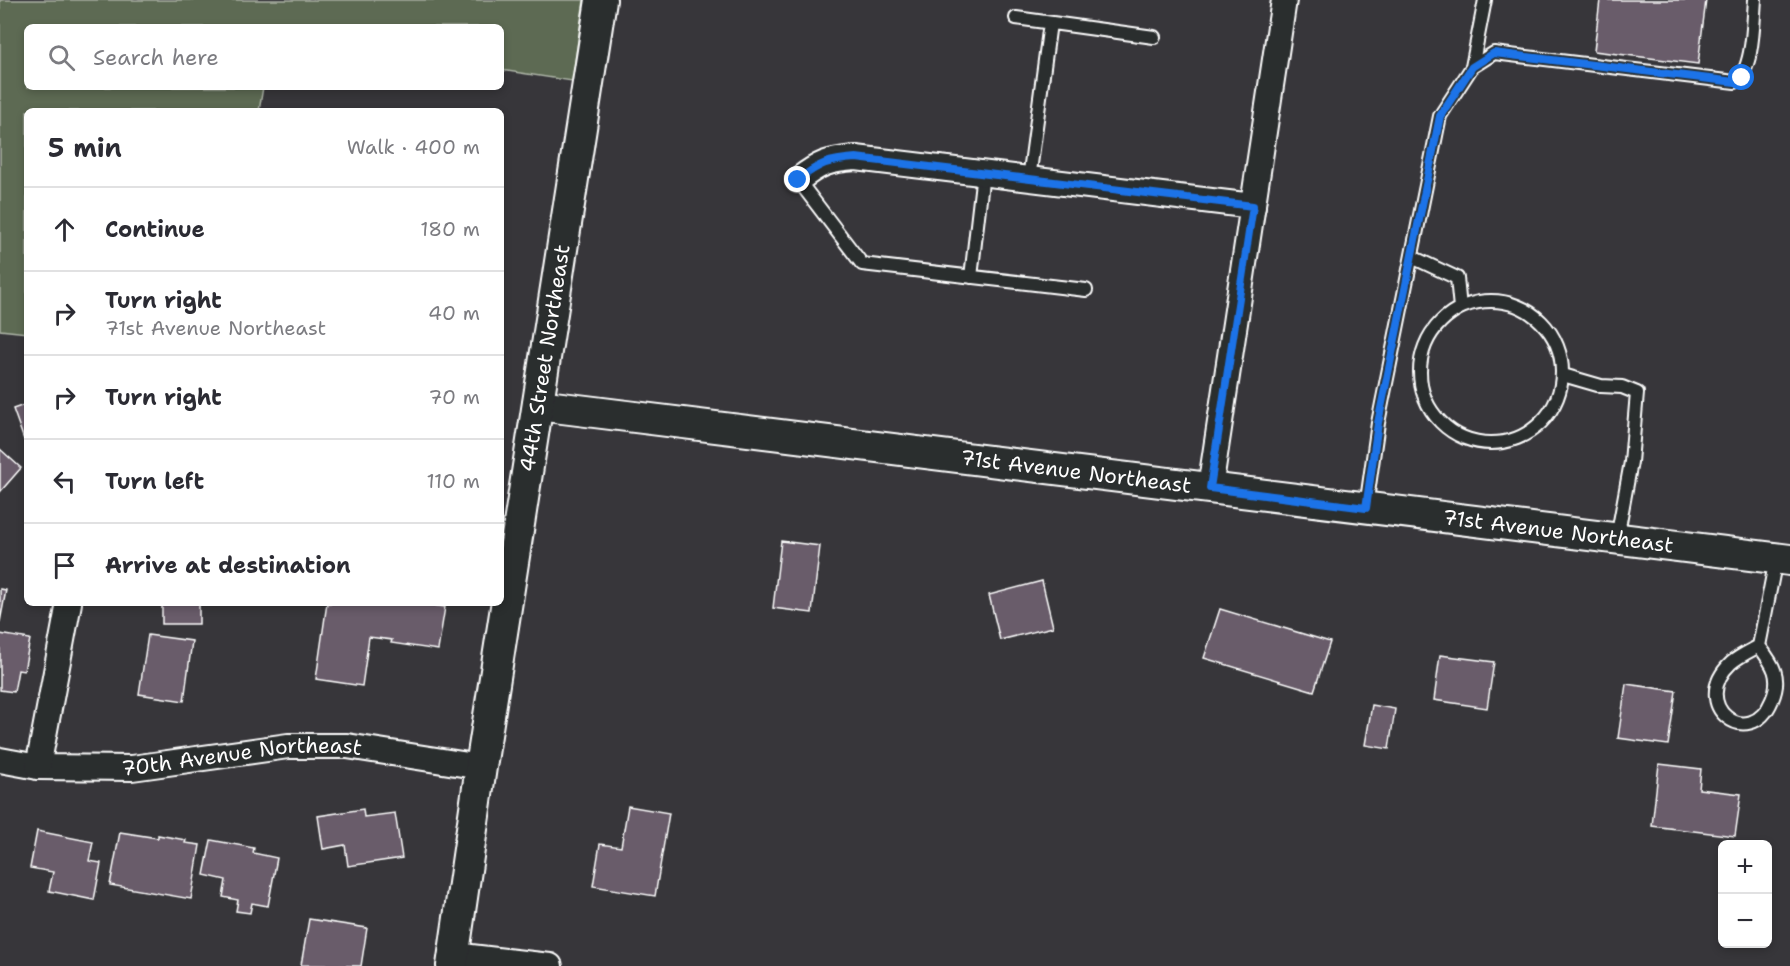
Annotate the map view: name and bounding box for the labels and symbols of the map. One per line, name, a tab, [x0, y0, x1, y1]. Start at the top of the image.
route start	[1728, 64, 1754, 90]
route end	[784, 166, 810, 192]
street label: 44th Street Northeast	[513, 242, 577, 474]
street label: 71st Avenue Northeast	[959, 443, 1193, 500]
street label: 71st Avenue Northeast	[1441, 503, 1675, 559]
street label: 70th Avenue Northeast	[121, 732, 364, 782]

